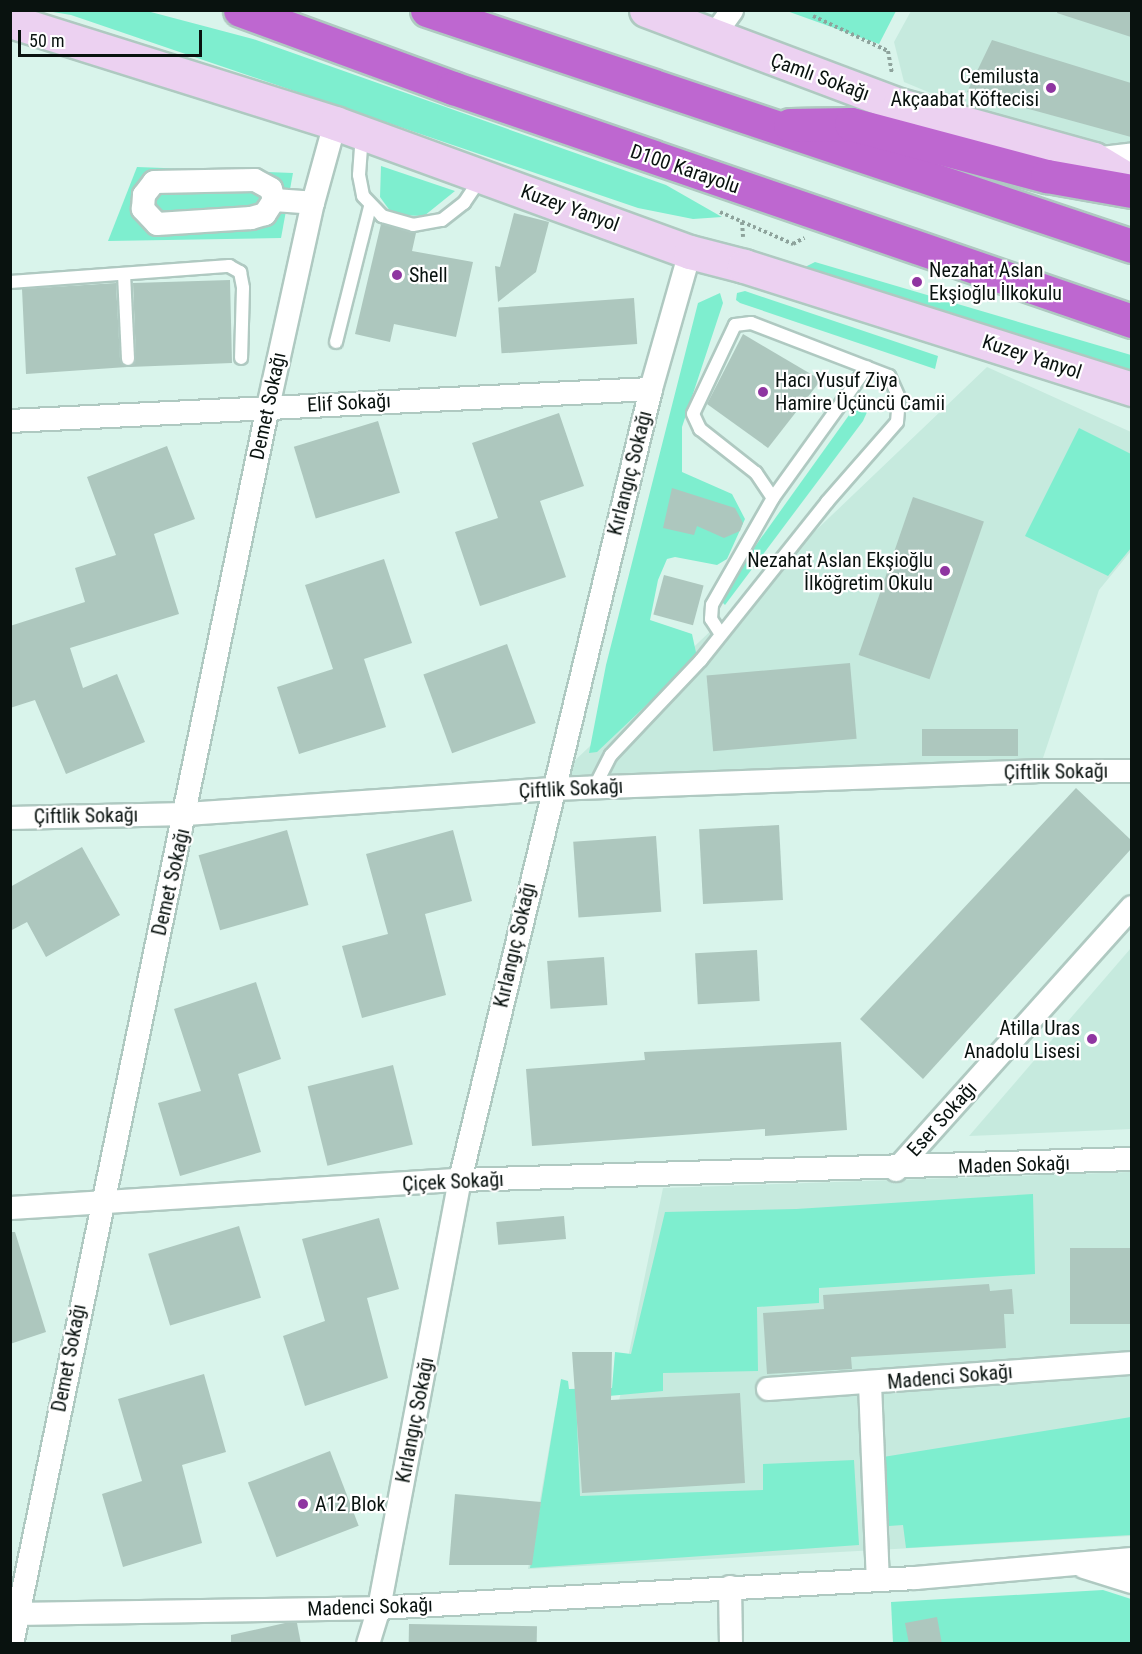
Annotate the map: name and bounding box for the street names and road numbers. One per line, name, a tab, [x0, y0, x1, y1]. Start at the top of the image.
street label: Çamlı Sokağı	[767, 48, 873, 106]
street label: D100 Karayolu	[627, 139, 743, 199]
street label: Kuzey Yanyol	[517, 179, 623, 237]
street label: Kuzey Yanyol	[979, 330, 1085, 384]
street label: Demet Sokağı	[245, 350, 291, 462]
street label: Elif Sokağı	[307, 389, 391, 417]
street label: Kırlangıç Sokağı	[603, 408, 657, 538]
street label: Çiftlik Sokağı	[1004, 759, 1108, 785]
street label: Çiftlik Sokağı	[518, 774, 624, 804]
street label: Çiftlik Sokağı	[34, 803, 138, 829]
street label: Demet Sokağı	[147, 826, 195, 938]
street label: Kırlangıç Sokağı	[489, 880, 541, 1010]
street label: Eser Sokağı	[902, 1077, 982, 1161]
street label: Maden Sokağı	[958, 1151, 1070, 1179]
street label: Çiçek Sokağı	[402, 1167, 504, 1197]
street label: Demet Sokağı	[47, 1302, 91, 1414]
street label: Kırlangıç Sokağı	[391, 1355, 439, 1485]
street label: Madenci Sokağı	[886, 1360, 1014, 1394]
street label: Madenci Sokağı	[307, 1593, 433, 1621]

